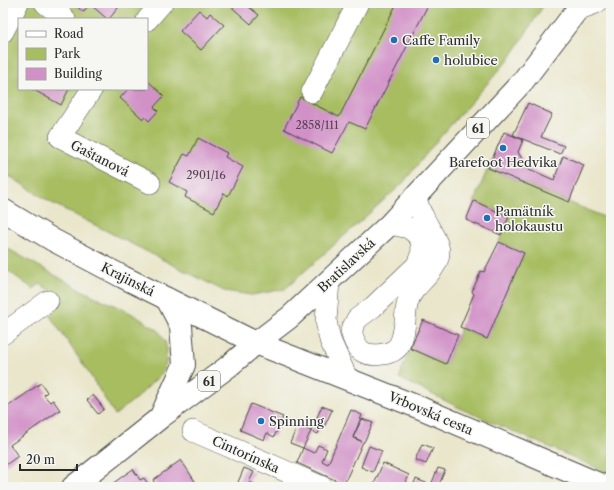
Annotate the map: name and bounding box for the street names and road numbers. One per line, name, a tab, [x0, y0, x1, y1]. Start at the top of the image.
road number: 61	[467, 118, 489, 138]
street label: Gaštanová	[68, 136, 132, 180]
street label: Bratislavská	[314, 234, 378, 296]
street label: Krajinská	[99, 259, 158, 299]
road number: 61	[198, 371, 220, 391]
street label: Vrbovská cesta	[385, 388, 476, 438]
street label: Cintorínska	[210, 432, 282, 476]

